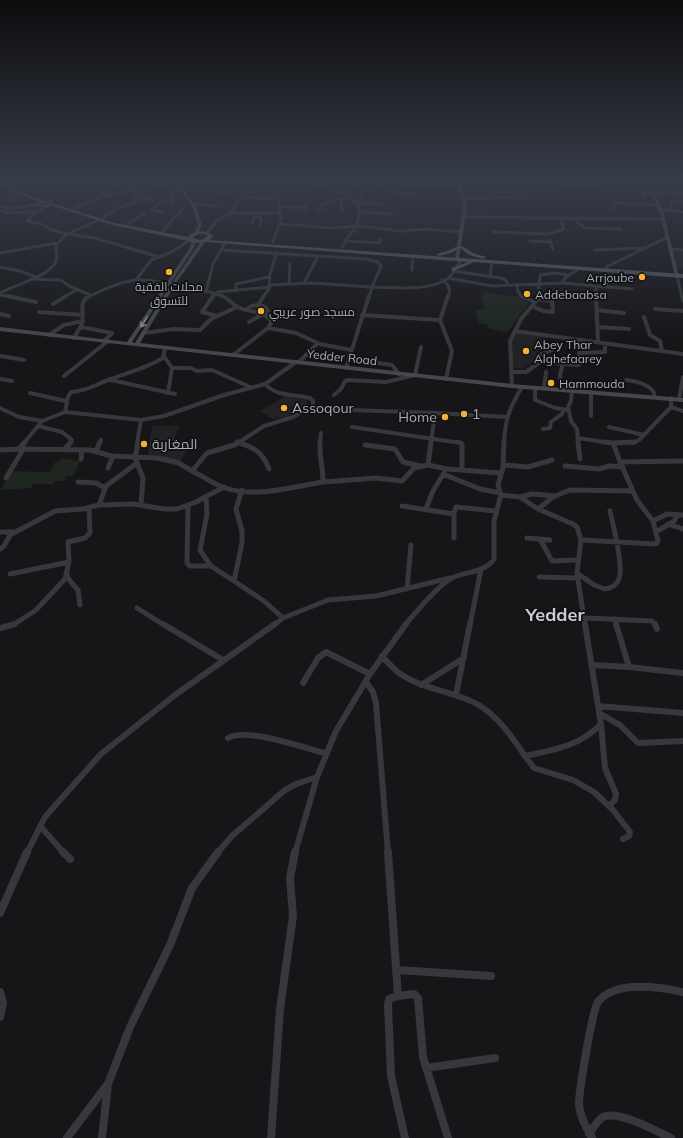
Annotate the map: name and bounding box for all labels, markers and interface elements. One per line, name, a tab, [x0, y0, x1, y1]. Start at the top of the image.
marker: محلات الفقية للتسوق	[164, 267, 174, 277]
place label: Arrjoube	[586, 270, 634, 285]
marker: Arrjoube	[637, 272, 647, 282]
place label: محلات الفقية للتسوق	[135, 279, 203, 308]
place label: Addebaabsa	[535, 287, 607, 302]
marker: Addebaabsa	[522, 289, 532, 299]
place label: مسجد صور عريبي	[269, 304, 355, 322]
marker: مسجد صور عريبي	[256, 306, 266, 316]
one-way arrow	[140, 316, 148, 327]
place label: Abey Thar Alghefaarey	[534, 337, 603, 366]
street label: Yedder Road	[305, 346, 378, 368]
marker: Abey Thar Alghefaarey	[521, 346, 531, 356]
place label: Hammouda	[559, 376, 625, 391]
marker: Hammouda	[546, 378, 556, 388]
place label: Assoqour	[292, 399, 355, 417]
marker: Assoqour	[279, 403, 289, 413]
place label: 1	[472, 405, 480, 423]
place label: Home	[398, 408, 437, 426]
marker: 1	[459, 409, 469, 419]
marker: Home	[440, 412, 450, 422]
place label: المغاربة	[152, 435, 198, 453]
marker: المغاربة	[139, 439, 149, 449]
district label: Yedder	[525, 603, 585, 626]

